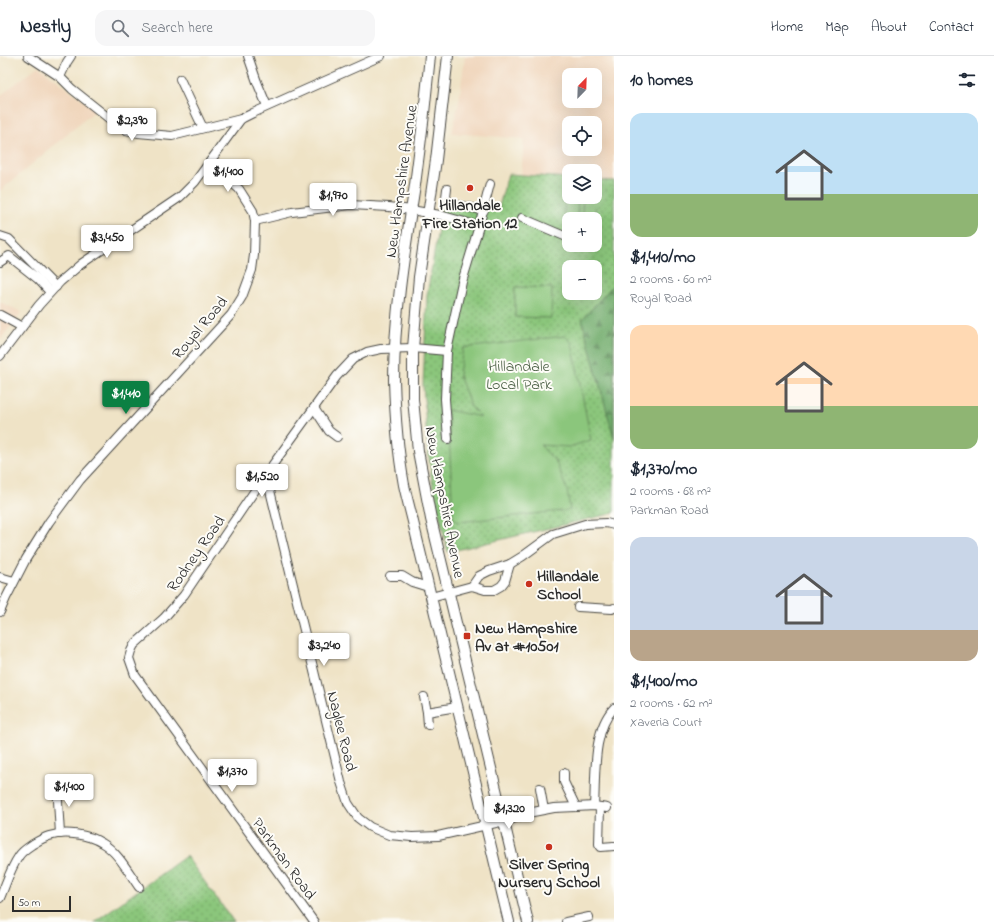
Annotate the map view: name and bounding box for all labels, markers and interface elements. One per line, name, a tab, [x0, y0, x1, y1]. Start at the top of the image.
search box	[95, 10, 375, 46]
text: Nestly	[20, 14, 71, 41]
icon: search	[109, 17, 131, 39]
text: Search here	[141, 17, 213, 39]
text: Home	[771, 17, 803, 38]
text: Map	[825, 17, 849, 38]
text: About	[871, 17, 907, 38]
text: Contact	[929, 17, 974, 38]
north arrow	[562, 68, 602, 108]
map controls	[562, 68, 602, 300]
text: 10 homes	[630, 68, 693, 93]
icon: filters	[956, 69, 978, 91]
street label: New Hampshire Avenue	[379, 102, 425, 259]
pin: $2,390	[99, 108, 165, 142]
text: $2,390	[116, 111, 148, 130]
button: locate	[562, 116, 602, 156]
icon: home	[768, 139, 840, 211]
pin: $1,400	[195, 159, 261, 193]
text: $1,400	[213, 162, 243, 181]
button: layers	[562, 164, 602, 204]
pin: $1,970	[300, 183, 366, 217]
marker: Hillandale Fire Station 12	[465, 183, 475, 193]
text: $1,970	[318, 186, 348, 205]
place label: Hillandale Fire Station 12	[421, 194, 518, 236]
button: +	[562, 212, 602, 252]
pin: $3,450	[74, 225, 140, 259]
text: $3,450	[90, 228, 124, 247]
text: $1,410/mo	[630, 245, 696, 270]
button: −	[562, 260, 602, 300]
text: 2 rooms · 60 m²	[630, 270, 712, 289]
text: Royal Road	[630, 289, 692, 308]
street label: Royal Road	[167, 291, 234, 365]
icon: home	[768, 351, 840, 423]
park label: Hillandale Local Park	[486, 355, 553, 397]
pin: $1,410	[93, 381, 159, 415]
text: $1,410	[111, 384, 141, 403]
street label: New Hampshire Avenue	[418, 424, 471, 581]
text: $1,370/mo	[630, 457, 697, 482]
pin: $1,520	[229, 464, 295, 498]
text: $1,520	[245, 467, 279, 486]
text: 2 rooms · 68 m²	[630, 482, 711, 501]
text: Parkman Road	[630, 501, 709, 520]
street label: Rodney Road	[161, 511, 232, 597]
icon: home	[768, 563, 840, 635]
place label: Hillandale School	[537, 565, 599, 607]
marker: Hillandale School	[524, 579, 534, 589]
place label: New Hampshire Av at #10501	[475, 617, 578, 659]
marker: New Hampshire Av at #10501	[462, 631, 472, 641]
pin: $3,240	[291, 633, 357, 667]
text: $3,240	[308, 636, 340, 655]
text: $1,400/mo	[630, 669, 698, 694]
street label: Naglee Road	[320, 689, 363, 774]
text: 2 rooms · 62 m²	[630, 694, 713, 713]
text: Xaveria Court	[630, 713, 702, 732]
pin: $1,370	[199, 759, 265, 793]
text: $1,370	[217, 762, 247, 781]
pin: $1,400	[36, 774, 102, 808]
text: $1,400	[54, 777, 84, 796]
pin: $1,320	[476, 796, 542, 830]
text: $1,320	[493, 799, 525, 818]
street label: Parkman Road	[245, 813, 322, 905]
marker: Silver Spring Nursery School	[544, 842, 554, 852]
place label: Silver Spring Nursery School	[498, 853, 600, 896]
scale bar	[12, 894, 71, 913]
text: 50 m	[18, 895, 40, 911]

